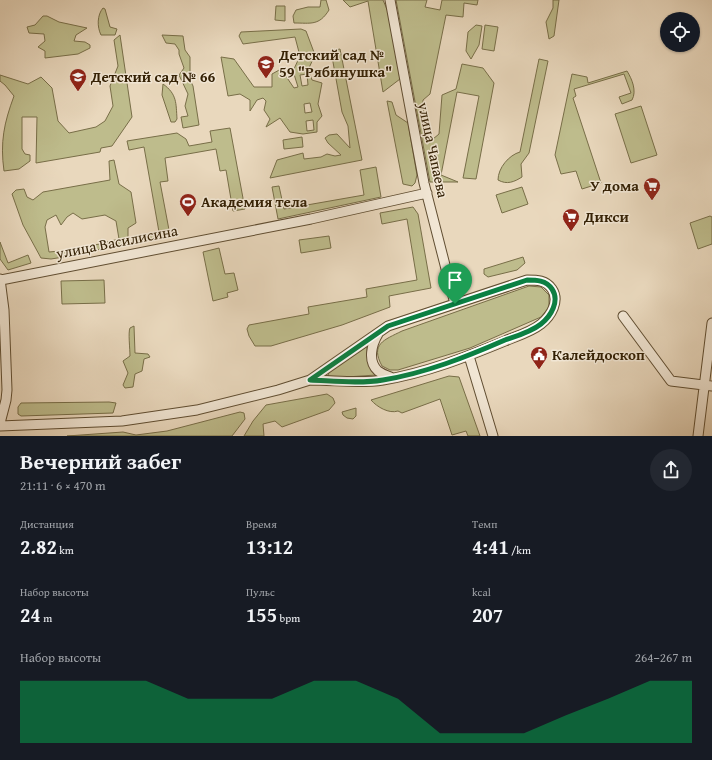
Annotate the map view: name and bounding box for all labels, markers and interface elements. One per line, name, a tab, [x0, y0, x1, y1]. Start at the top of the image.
map controls	[660, 12, 700, 52]
button: locate	[660, 12, 700, 52]
place label: Детский сад № 59 "Рябинушка"	[278, 44, 392, 82]
school or university icon: Детский сад № 59 "Рябинушка"	[256, 54, 276, 79]
place label: Детский сад № 66	[90, 66, 215, 87]
school or university icon: Детский сад № 66	[68, 67, 88, 92]
street label: улица Чапаева	[413, 99, 454, 200]
place label: У дома	[590, 175, 639, 196]
supermarket icon: У дома	[642, 176, 662, 201]
place label: Академия тела	[201, 191, 308, 212]
sports icon: Академия тела	[178, 192, 198, 217]
place label: Дикси	[583, 206, 629, 227]
supermarket icon: Дикси	[561, 207, 581, 232]
street label: улица Василисина	[53, 219, 180, 264]
pin	[438, 263, 472, 304]
icon: arrive	[444, 269, 466, 291]
place label: Калейдоскоп	[552, 344, 645, 365]
public building icon: Калейдоскоп	[529, 345, 549, 370]
text: Вечерний забег	[20, 445, 181, 477]
button: share	[650, 449, 692, 491]
text: 21:11 · 6 × 470 m	[20, 476, 106, 495]
text: Дистанция	[20, 516, 74, 532]
text: Время	[246, 516, 277, 532]
text: Темп	[472, 516, 497, 532]
text: 2.82	[20, 532, 57, 561]
text: 13:12	[246, 532, 293, 561]
text: 4:41	[472, 532, 509, 561]
text: km	[57, 542, 74, 558]
text: /km	[509, 542, 531, 558]
text: Набор высоты	[20, 584, 89, 600]
text: Пульс	[246, 584, 275, 600]
text: kcal	[472, 584, 491, 600]
text: 24	[20, 600, 41, 629]
text: 155	[246, 600, 277, 629]
text: 207	[472, 600, 503, 629]
text: m	[41, 610, 52, 626]
text: bpm	[277, 610, 300, 626]
text: Набор высоты	[20, 648, 101, 667]
text: 264–267 m	[635, 648, 692, 667]

